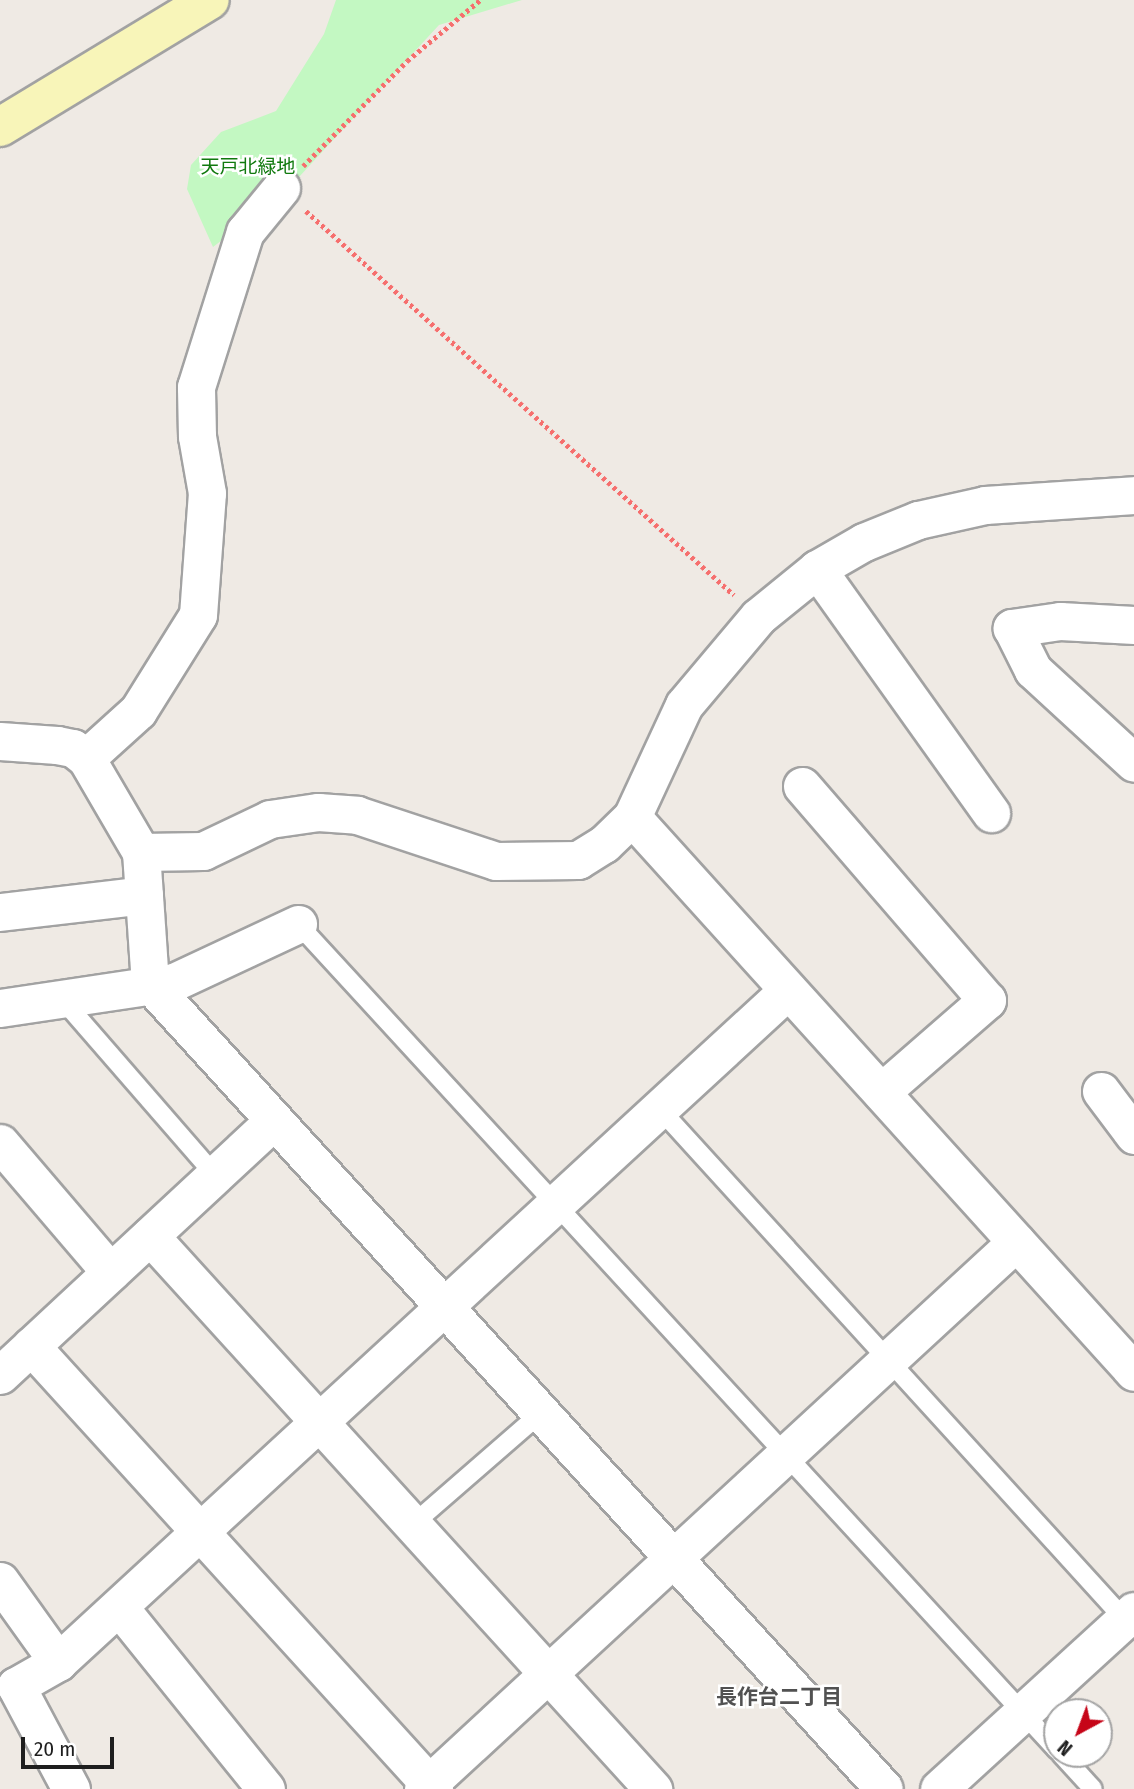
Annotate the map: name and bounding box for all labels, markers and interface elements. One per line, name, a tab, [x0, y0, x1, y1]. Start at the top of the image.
park label: 天戸北緑地	[201, 156, 295, 178]
district label: 長作台二丁目	[716, 1684, 842, 1710]
north arrow	[1043, 1698, 1113, 1768]
scale bar	[24, 1722, 117, 1766]
text: N	[1053, 1735, 1077, 1760]
text: 20 m	[34, 1736, 75, 1762]

